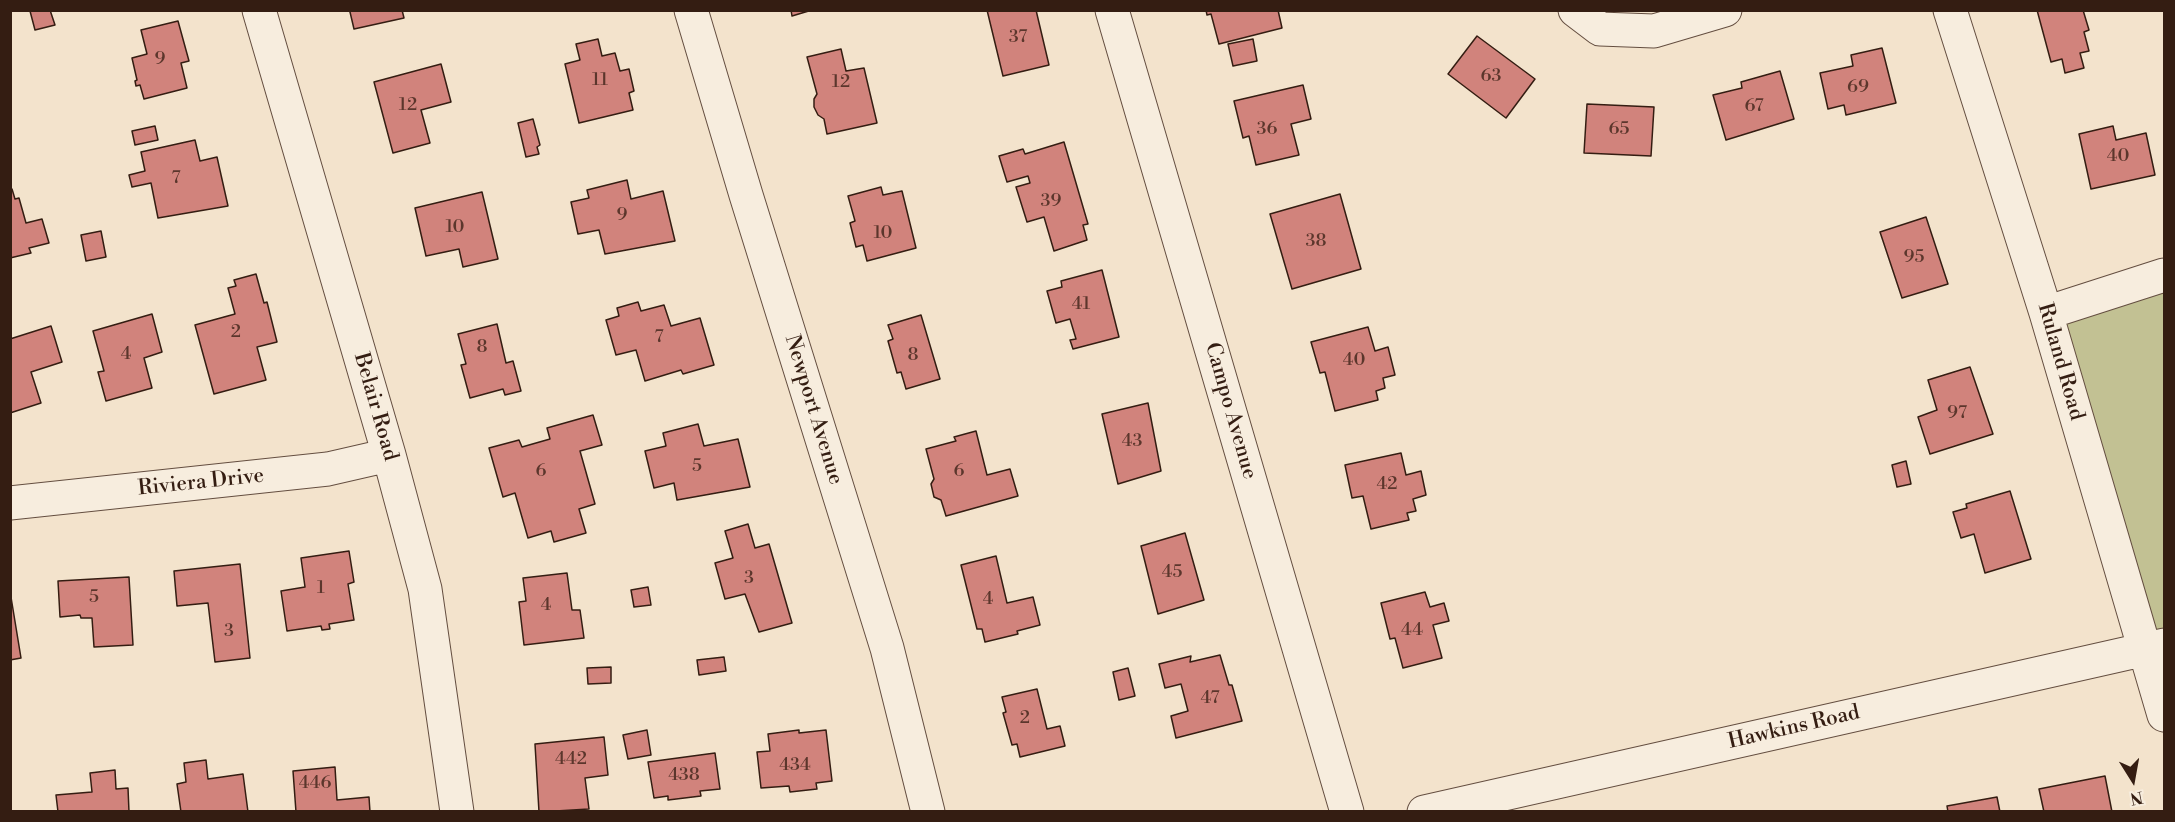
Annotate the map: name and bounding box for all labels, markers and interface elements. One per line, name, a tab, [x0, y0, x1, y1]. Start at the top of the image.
house number: 37	[1009, 27, 1027, 49]
house number: 9	[155, 49, 165, 71]
house number: 63	[1481, 66, 1501, 88]
house number: 11	[592, 70, 608, 92]
house number: 12	[832, 72, 850, 94]
house number: 69	[1847, 77, 1869, 99]
house number: 12	[399, 95, 417, 117]
house number: 67	[1744, 96, 1764, 118]
house number: 36	[1257, 119, 1277, 141]
house number: 65	[1609, 119, 1629, 141]
house number: 40	[2107, 146, 2129, 168]
house number: 7	[171, 168, 181, 190]
house number: 39	[1041, 191, 1061, 213]
house number: 9	[617, 205, 627, 227]
house number: 10	[445, 217, 465, 239]
house number: 10	[873, 223, 893, 245]
house number: 38	[1306, 231, 1326, 253]
house number: 95	[1904, 247, 1924, 269]
house number: 41	[1072, 294, 1090, 316]
street label: Ruland Road	[2031, 300, 2089, 424]
house number: 2	[231, 322, 241, 344]
house number: 7	[654, 327, 664, 349]
street label: Newport Avenue	[778, 332, 848, 488]
house number: 8	[476, 337, 488, 359]
street label: Campo Avenue	[1198, 340, 1262, 482]
house number: 4	[121, 344, 131, 366]
house number: 8	[907, 345, 919, 367]
street label: Belair Road	[348, 350, 402, 464]
house number: 40	[1343, 350, 1365, 372]
house number: 97	[1947, 403, 1967, 425]
house number: 43	[1122, 431, 1142, 453]
house number: 5	[692, 456, 702, 478]
house number: 6	[536, 461, 546, 483]
house number: 6	[954, 461, 964, 483]
street label: Riviera Drive	[137, 464, 265, 502]
house number: 42	[1377, 474, 1397, 496]
house number: 45	[1162, 562, 1182, 584]
house number: 3	[744, 568, 754, 590]
house number: 1	[317, 578, 325, 600]
house number: 5	[89, 587, 99, 609]
house number: 4	[983, 589, 993, 611]
house number: 4	[541, 595, 551, 617]
house number: 44	[1401, 620, 1423, 642]
house number: 3	[224, 621, 234, 643]
house number: 47	[1200, 688, 1220, 710]
street label: Hawkins Road	[1726, 701, 1862, 755]
house number: 2	[1020, 708, 1030, 730]
house number: 442	[555, 749, 587, 771]
north arrow	[2103, 750, 2163, 810]
house number: 434	[779, 755, 811, 777]
house number: 438	[668, 765, 700, 787]
house number: 446	[299, 773, 331, 795]
text: N	[2128, 787, 2145, 809]

